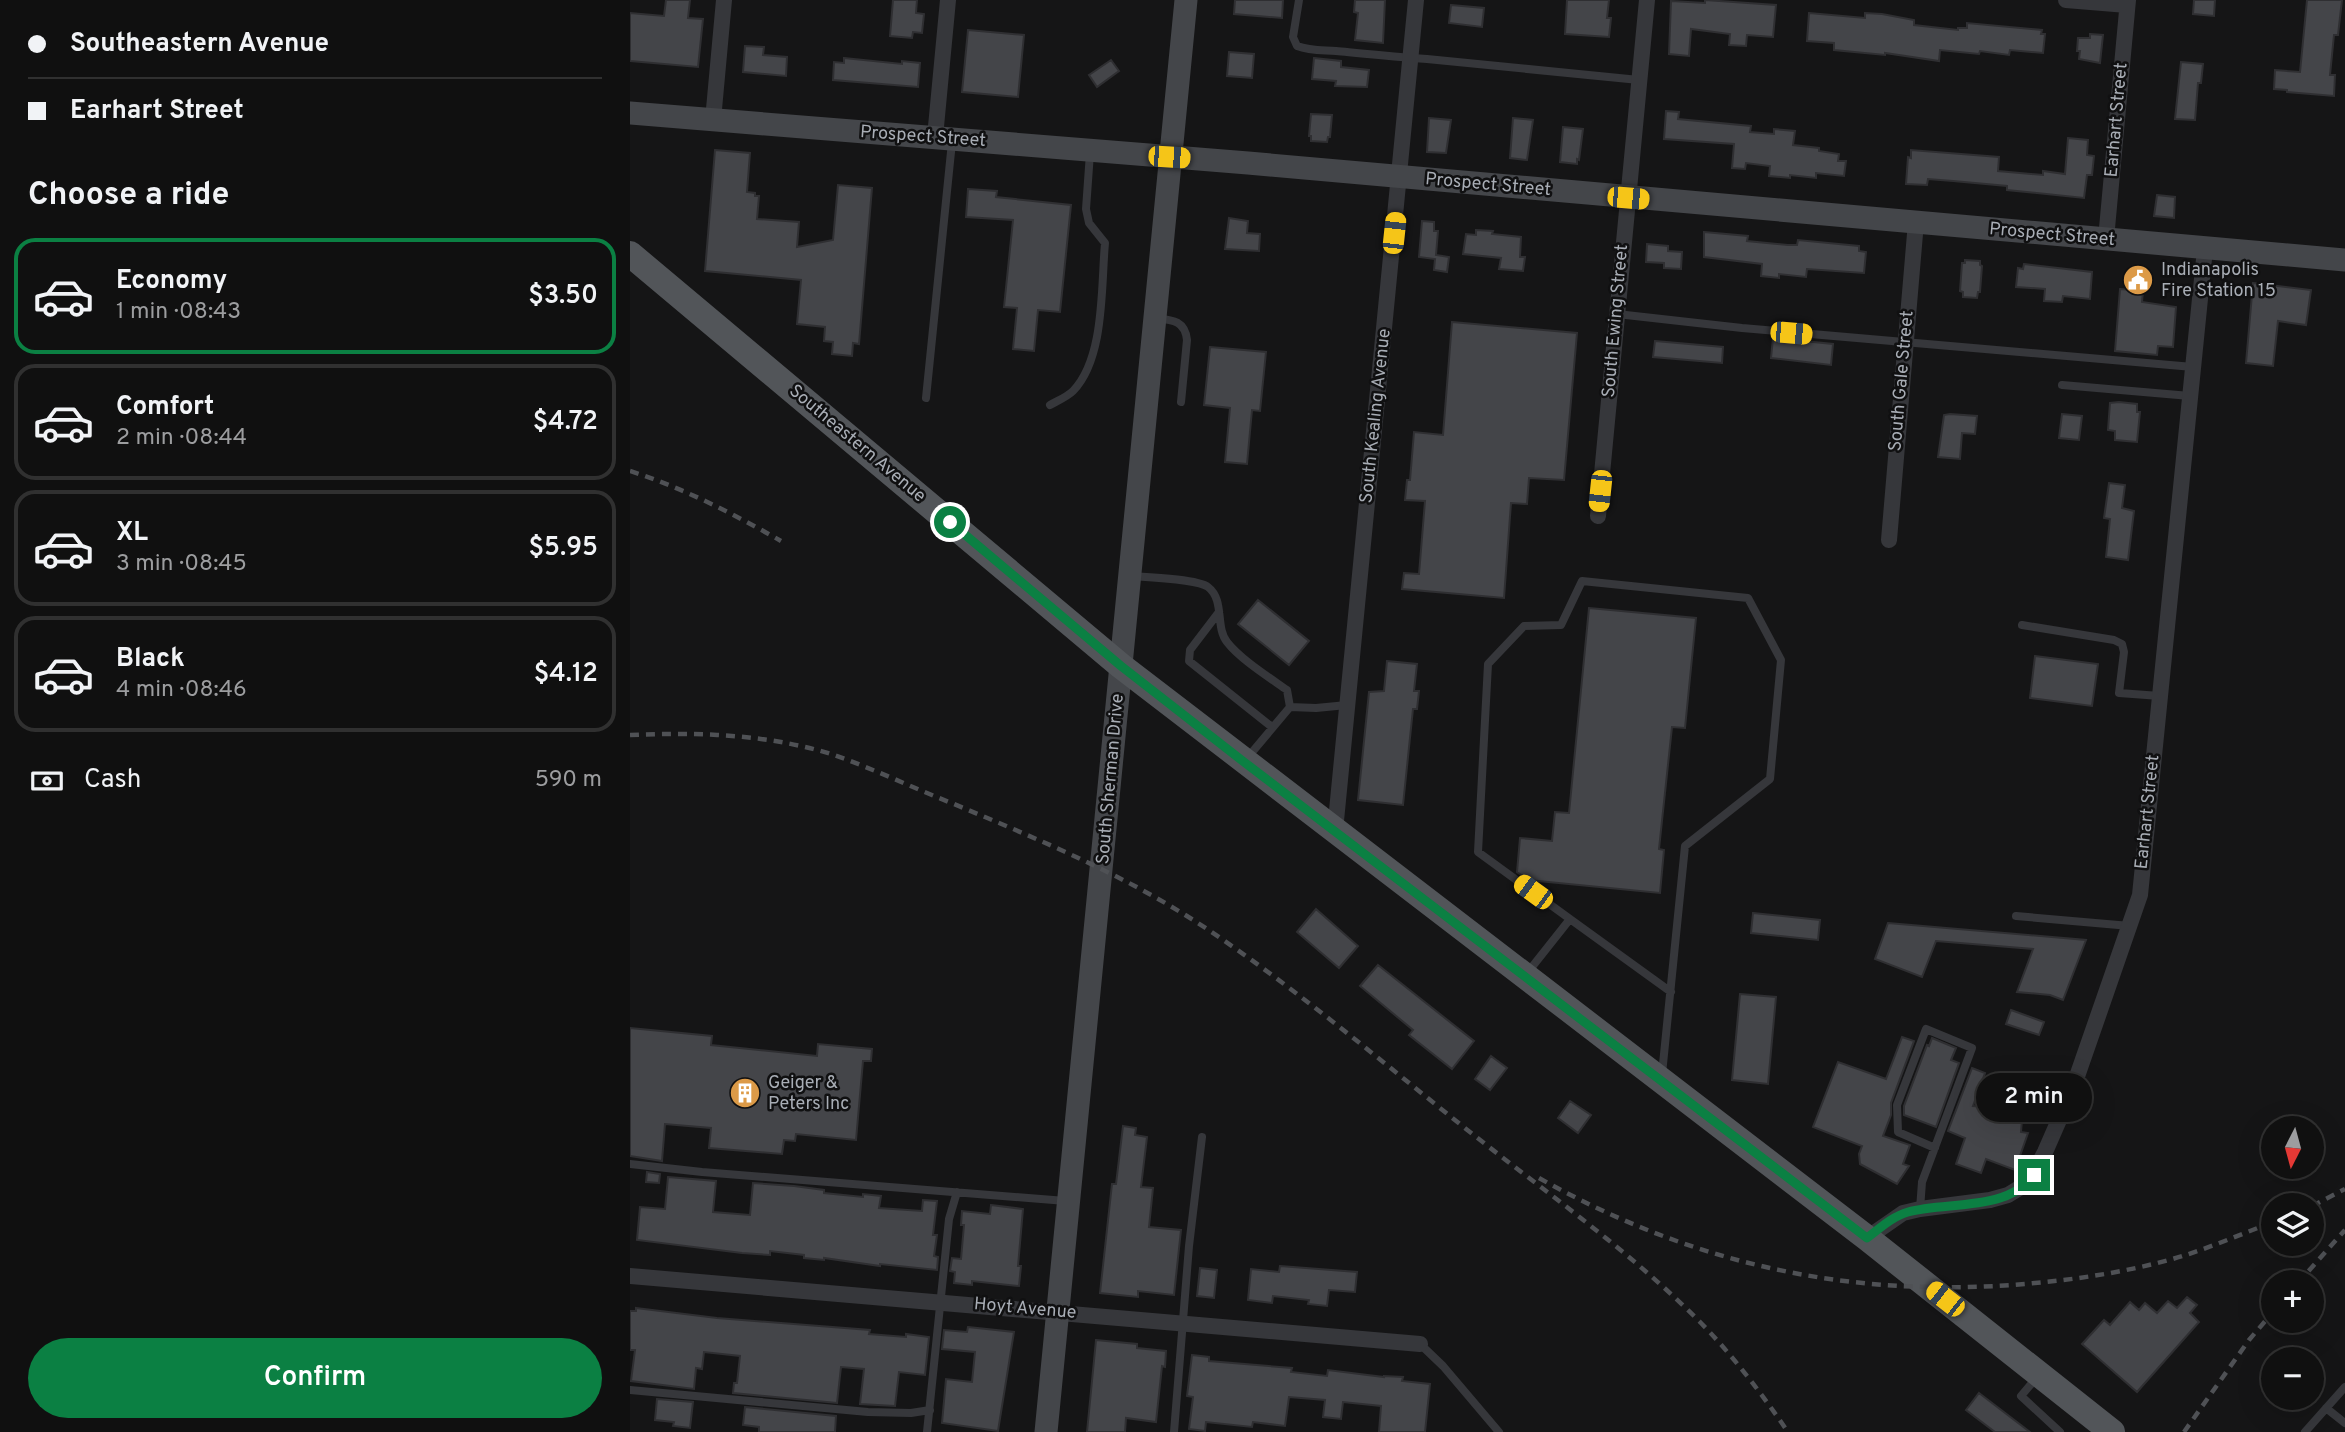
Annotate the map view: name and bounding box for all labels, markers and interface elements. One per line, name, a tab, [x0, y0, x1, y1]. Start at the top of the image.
text: Southeastern Avenue	[70, 28, 329, 61]
street label: Earhart Street	[2101, 62, 2133, 178]
text: Earhart Street	[70, 95, 244, 128]
street label: Prospect Street	[859, 121, 987, 153]
car	[1148, 145, 1191, 169]
street label: Prospect Street	[1424, 168, 1552, 202]
text: Choose a ride	[28, 176, 229, 216]
car	[1607, 186, 1650, 210]
car	[1382, 211, 1407, 255]
street label: Prospect Street	[1988, 218, 2116, 252]
street label: South Ewing Street	[1598, 243, 1634, 399]
place label: Indianapolis Fire Station 15	[2161, 259, 2276, 303]
public building icon: Indianapolis Fire Station 15	[2121, 263, 2155, 297]
icon: car	[32, 265, 95, 328]
text: Economy	[116, 265, 227, 298]
text: $3.50	[528, 280, 598, 313]
text: 1 min · 08:43	[116, 298, 241, 327]
street label: South Gale Street	[1884, 310, 1920, 452]
car	[1770, 321, 1813, 345]
street label: South Kealing Avenue	[1355, 328, 1397, 504]
street label: Southeastern Avenue	[784, 380, 930, 508]
icon: car	[32, 391, 95, 454]
text: Comfort	[116, 391, 214, 424]
text: $4.72	[533, 406, 598, 439]
text: 2 min · 08:44	[116, 424, 247, 453]
car	[1588, 469, 1613, 513]
route start	[934, 506, 966, 538]
icon: car	[32, 517, 95, 580]
text: XL	[116, 517, 148, 550]
text: $5.95	[529, 532, 598, 565]
text: 3 min · 08:45	[116, 550, 247, 579]
icon: car	[32, 643, 95, 706]
text: Black	[116, 643, 185, 676]
text: $4.12	[534, 658, 598, 691]
text: 4 min · 08:46	[116, 676, 247, 705]
street label: South Sherman Drive	[1092, 693, 1130, 865]
street label: Earhart Street	[2131, 754, 2165, 870]
icon: cash	[28, 762, 66, 800]
text: Cash	[84, 764, 141, 797]
text: 590 m	[535, 766, 602, 795]
car	[1510, 871, 1557, 913]
place label: Geiger & Peters Inc	[768, 1072, 849, 1116]
callout: 2 min	[1976, 1074, 2092, 1122]
building icon: Geiger & Peters Inc	[728, 1076, 762, 1110]
text: 2 min	[2004, 1083, 2064, 1112]
north arrow	[2261, 1116, 2324, 1180]
map controls	[2261, 1116, 2324, 1410]
route end	[2018, 1159, 2050, 1191]
button: layers	[2261, 1193, 2324, 1256]
button: +	[2261, 1270, 2324, 1333]
car	[1922, 1278, 1969, 1320]
street label: Hoyt Avenue	[973, 1293, 1077, 1325]
button: Confirm	[28, 1338, 602, 1418]
button: −	[2261, 1347, 2324, 1410]

